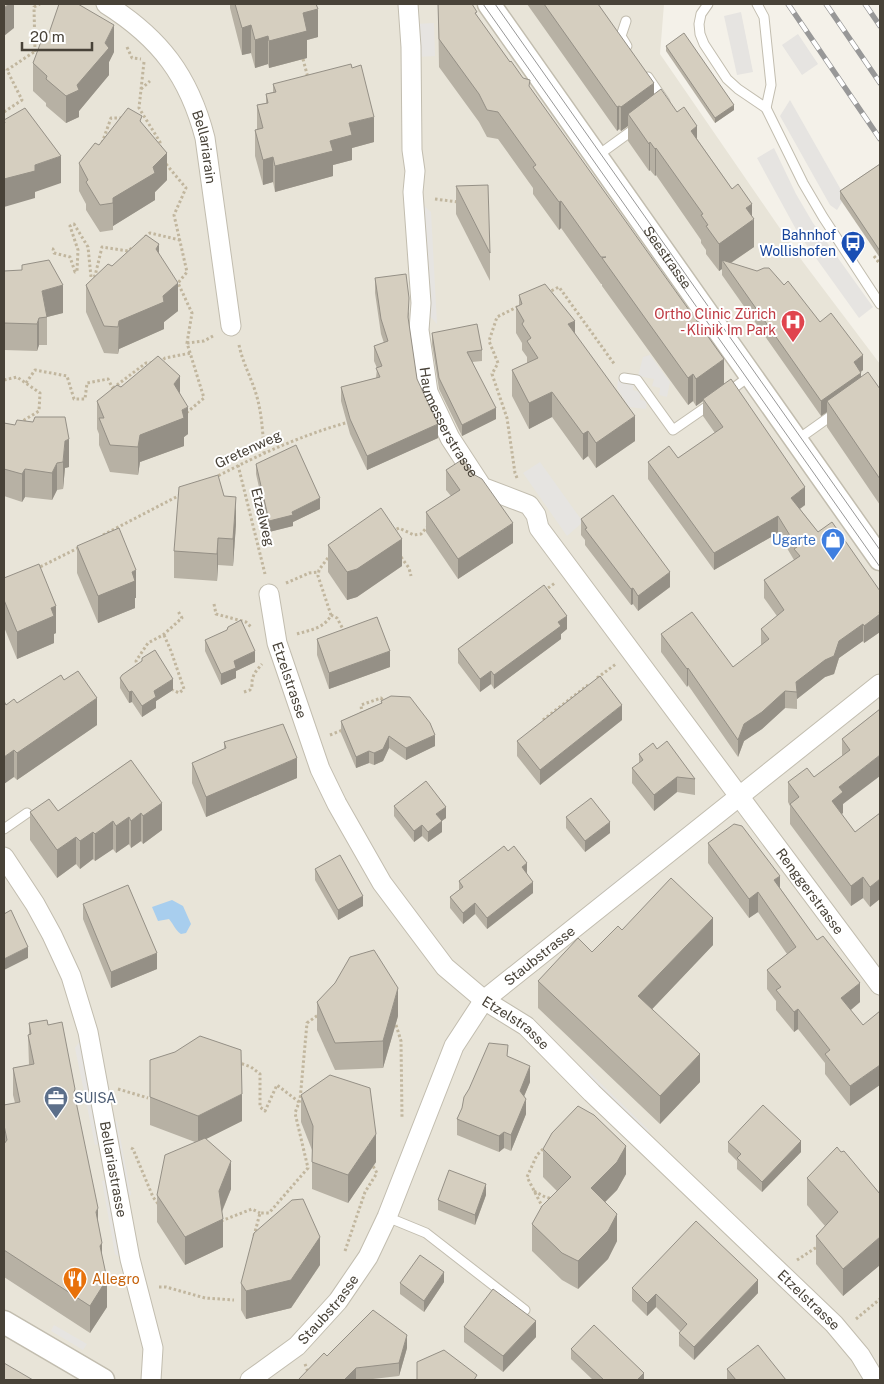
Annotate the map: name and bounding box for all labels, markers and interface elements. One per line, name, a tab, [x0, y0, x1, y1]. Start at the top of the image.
scale bar	[22, 20, 92, 52]
text: 20 m	[30, 28, 65, 45]
street label: Bellariarain	[189, 108, 219, 185]
street label: Seestrasse	[640, 223, 695, 292]
place label: Bahnhof Wollishofen	[759, 227, 836, 259]
bus stop icon: Bahnhof Wollishofen	[840, 230, 866, 264]
place label: Ortho Clinic Zürich - Klinik Im Park	[654, 306, 776, 338]
hospital icon: Ortho Clinic Zürich - Klinik Im Park	[780, 309, 806, 343]
street label: Haumesserstrasse	[416, 366, 482, 480]
street label: Gretenweg	[212, 426, 284, 471]
street label: Etzelweg	[248, 486, 278, 548]
shop icon: Ugarte	[820, 527, 846, 561]
place label: Ugarte	[772, 532, 816, 548]
street label: Etzelstrasse	[269, 640, 310, 721]
street label: Renggerstrasse	[773, 845, 847, 937]
street label: Staubstrasse	[501, 923, 578, 989]
street label: Etzelstrasse	[479, 993, 553, 1053]
office icon: SUISA	[43, 1085, 69, 1119]
place label: SUISA	[74, 1090, 116, 1106]
street label: Bellariastrasse	[97, 1120, 130, 1219]
restaurant icon: Allegro	[62, 1266, 88, 1300]
street label: Etzelstrasse	[775, 1267, 844, 1333]
place label: Allegro	[92, 1271, 140, 1287]
street label: Staubstrasse	[294, 1271, 362, 1348]

